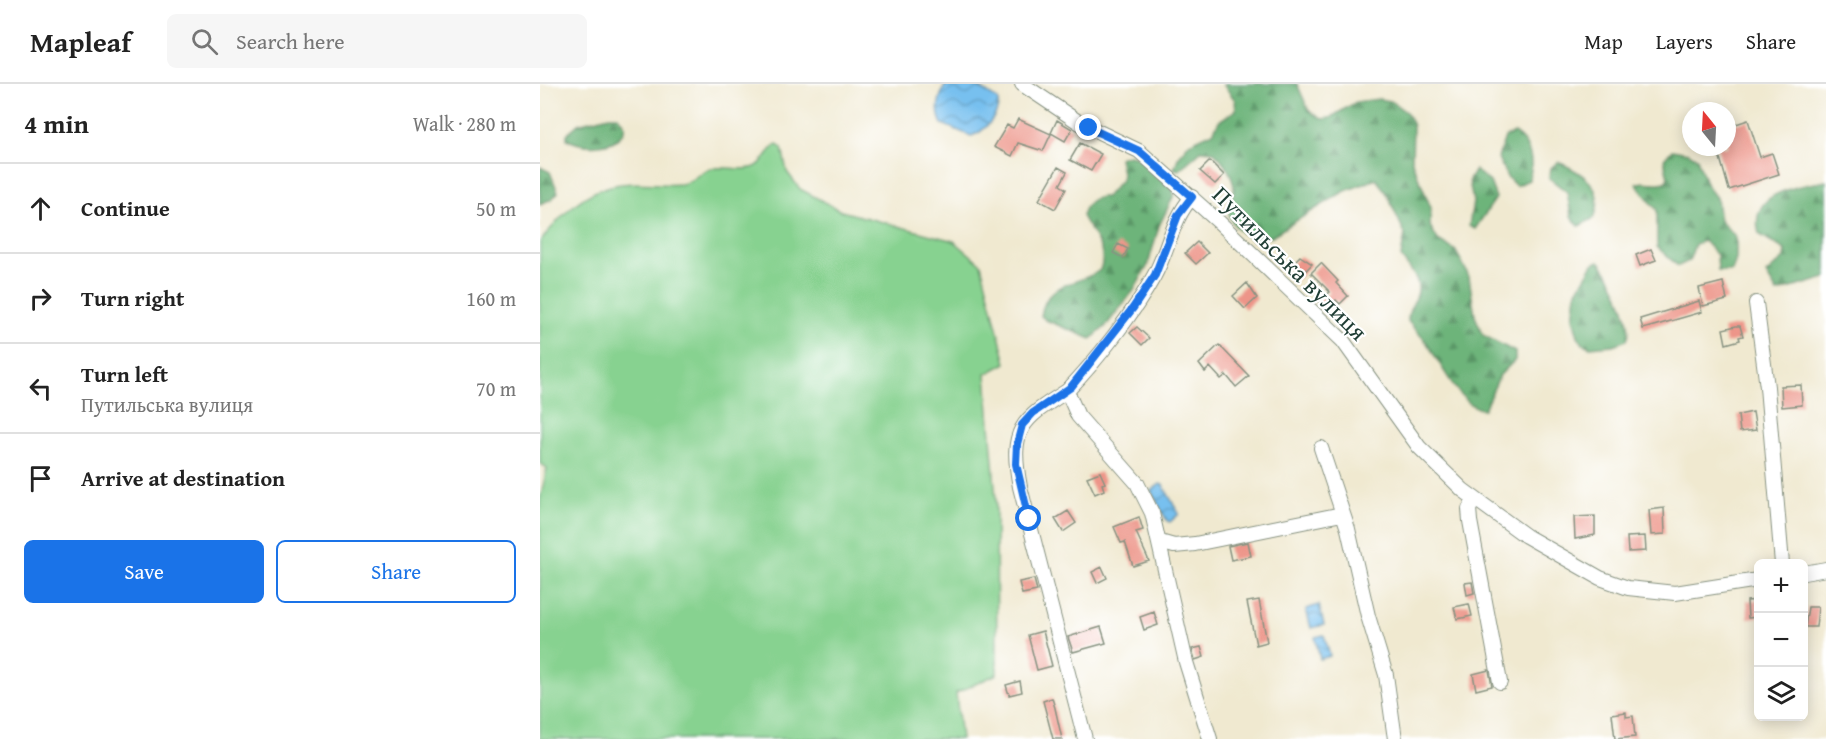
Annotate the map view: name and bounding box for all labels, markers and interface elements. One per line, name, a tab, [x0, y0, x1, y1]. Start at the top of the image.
search box	[167, 14, 587, 68]
text: Mapleaf	[30, 21, 131, 62]
icon: search	[188, 25, 221, 58]
text: Search here	[236, 25, 345, 57]
text: Map	[1584, 26, 1623, 57]
text: Layers	[1656, 26, 1713, 57]
text: Share	[1746, 26, 1796, 57]
north arrow	[1682, 102, 1736, 156]
text: 4 min	[24, 104, 89, 143]
text: Walk · 280 m	[413, 109, 516, 138]
route end	[1075, 114, 1101, 140]
street label: Путильська вулиця	[1205, 178, 1375, 348]
icon: ahead	[24, 192, 57, 225]
text: Continue	[81, 192, 170, 224]
text: 50 m	[476, 194, 516, 223]
icon: right	[24, 282, 57, 315]
text: Turn right	[81, 282, 184, 314]
text: 160 m	[466, 284, 516, 313]
text: Turn left	[81, 358, 168, 390]
icon: left	[24, 372, 57, 405]
text: 70 m	[476, 374, 516, 403]
text: Путильська вулиця	[81, 390, 253, 419]
icon: arrive	[24, 462, 57, 495]
text: Arrive at destination	[81, 462, 285, 494]
route start	[1015, 505, 1041, 531]
button: Save	[24, 540, 264, 603]
button: Share	[276, 540, 516, 603]
map controls	[1754, 559, 1808, 721]
button: +	[1754, 559, 1808, 613]
button: −	[1754, 613, 1808, 667]
button: layers	[1754, 667, 1808, 721]

